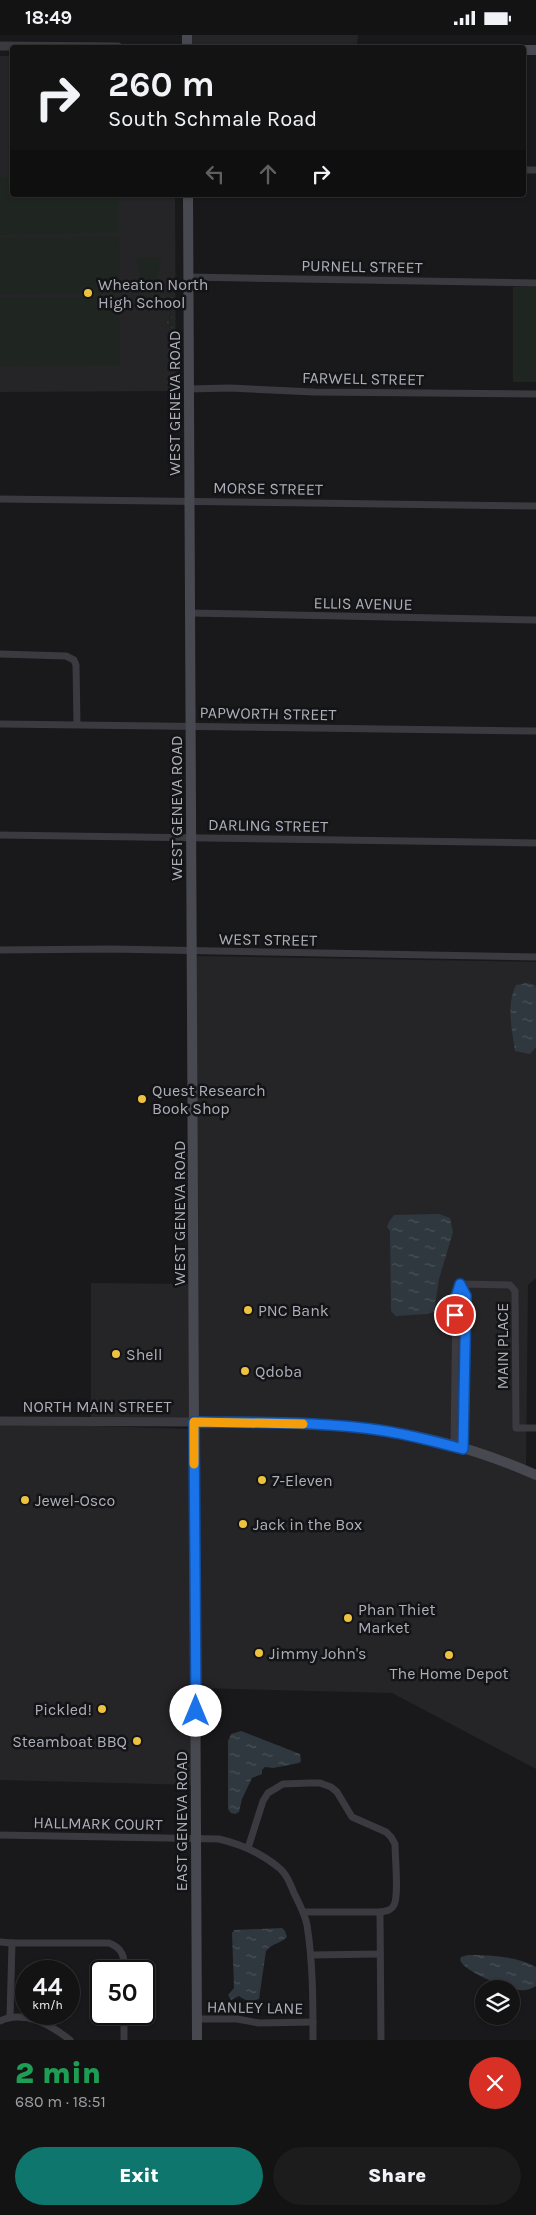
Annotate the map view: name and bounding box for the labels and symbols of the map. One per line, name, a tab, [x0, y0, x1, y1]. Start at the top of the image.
street label: PURNELL STREET	[301, 256, 423, 277]
place label: Wheaton North High School	[98, 275, 208, 312]
marker: Wheaton North High School	[82, 287, 94, 299]
street label: WEST GENEVA ROAD	[165, 330, 184, 476]
street label: FARWELL STREET	[302, 368, 424, 389]
street label: MORSE STREET	[213, 478, 323, 499]
street label: ELLIS AVENUE	[313, 593, 413, 614]
street label: PAPWORTH STREET	[199, 703, 336, 724]
street label: WEST GENEVA ROAD	[167, 735, 186, 881]
street label: DARLING STREET	[208, 815, 328, 836]
street label: WEST STREET	[219, 929, 317, 950]
place label: Quest Research Book Shop	[152, 1081, 266, 1118]
marker: Quest Research Book Shop	[136, 1093, 148, 1105]
street label: WEST GENEVA ROAD	[170, 1140, 189, 1286]
pin	[434, 1294, 476, 1336]
place label: PNC Bank	[258, 1301, 329, 1320]
street label: MAIN PLACE	[493, 1303, 512, 1389]
marker: PNC Bank	[242, 1304, 254, 1316]
place label: Shell	[126, 1345, 163, 1364]
marker: Shell	[110, 1348, 122, 1360]
place label: Qdoba	[255, 1362, 302, 1381]
marker: Qdoba	[239, 1365, 251, 1377]
street label: NORTH MAIN STREET	[22, 1397, 172, 1416]
place label: 7-Eleven	[272, 1471, 333, 1490]
marker: 7-Eleven	[256, 1474, 268, 1486]
place label: Jewel-Osco	[35, 1491, 115, 1510]
marker: Jewel-Osco	[19, 1494, 31, 1506]
place label: Jack in the Box	[253, 1515, 362, 1534]
marker: Jack in the Box	[237, 1518, 249, 1530]
place label: Phan Thiet Market	[358, 1600, 435, 1637]
marker: Phan Thiet Market	[342, 1612, 354, 1624]
place label: Jimmy John's	[269, 1644, 367, 1663]
marker: Jimmy John's	[253, 1647, 265, 1659]
marker: The Home Depot	[443, 1649, 455, 1661]
place label: The Home Depot	[390, 1664, 509, 1683]
position arrow	[169, 1684, 221, 1736]
place label: Pickled!	[34, 1700, 92, 1719]
marker: Pickled!	[96, 1703, 108, 1715]
place label: Steamboat BBQ	[12, 1732, 127, 1751]
marker: Steamboat BBQ	[131, 1735, 143, 1747]
street label: EAST GENEVA ROAD	[172, 1751, 191, 1891]
street label: HALLMARK COURT	[33, 1813, 163, 1834]
speed limit sign: 50	[90, 1960, 155, 2025]
street label: HANLEY LANE	[207, 1997, 303, 2018]

